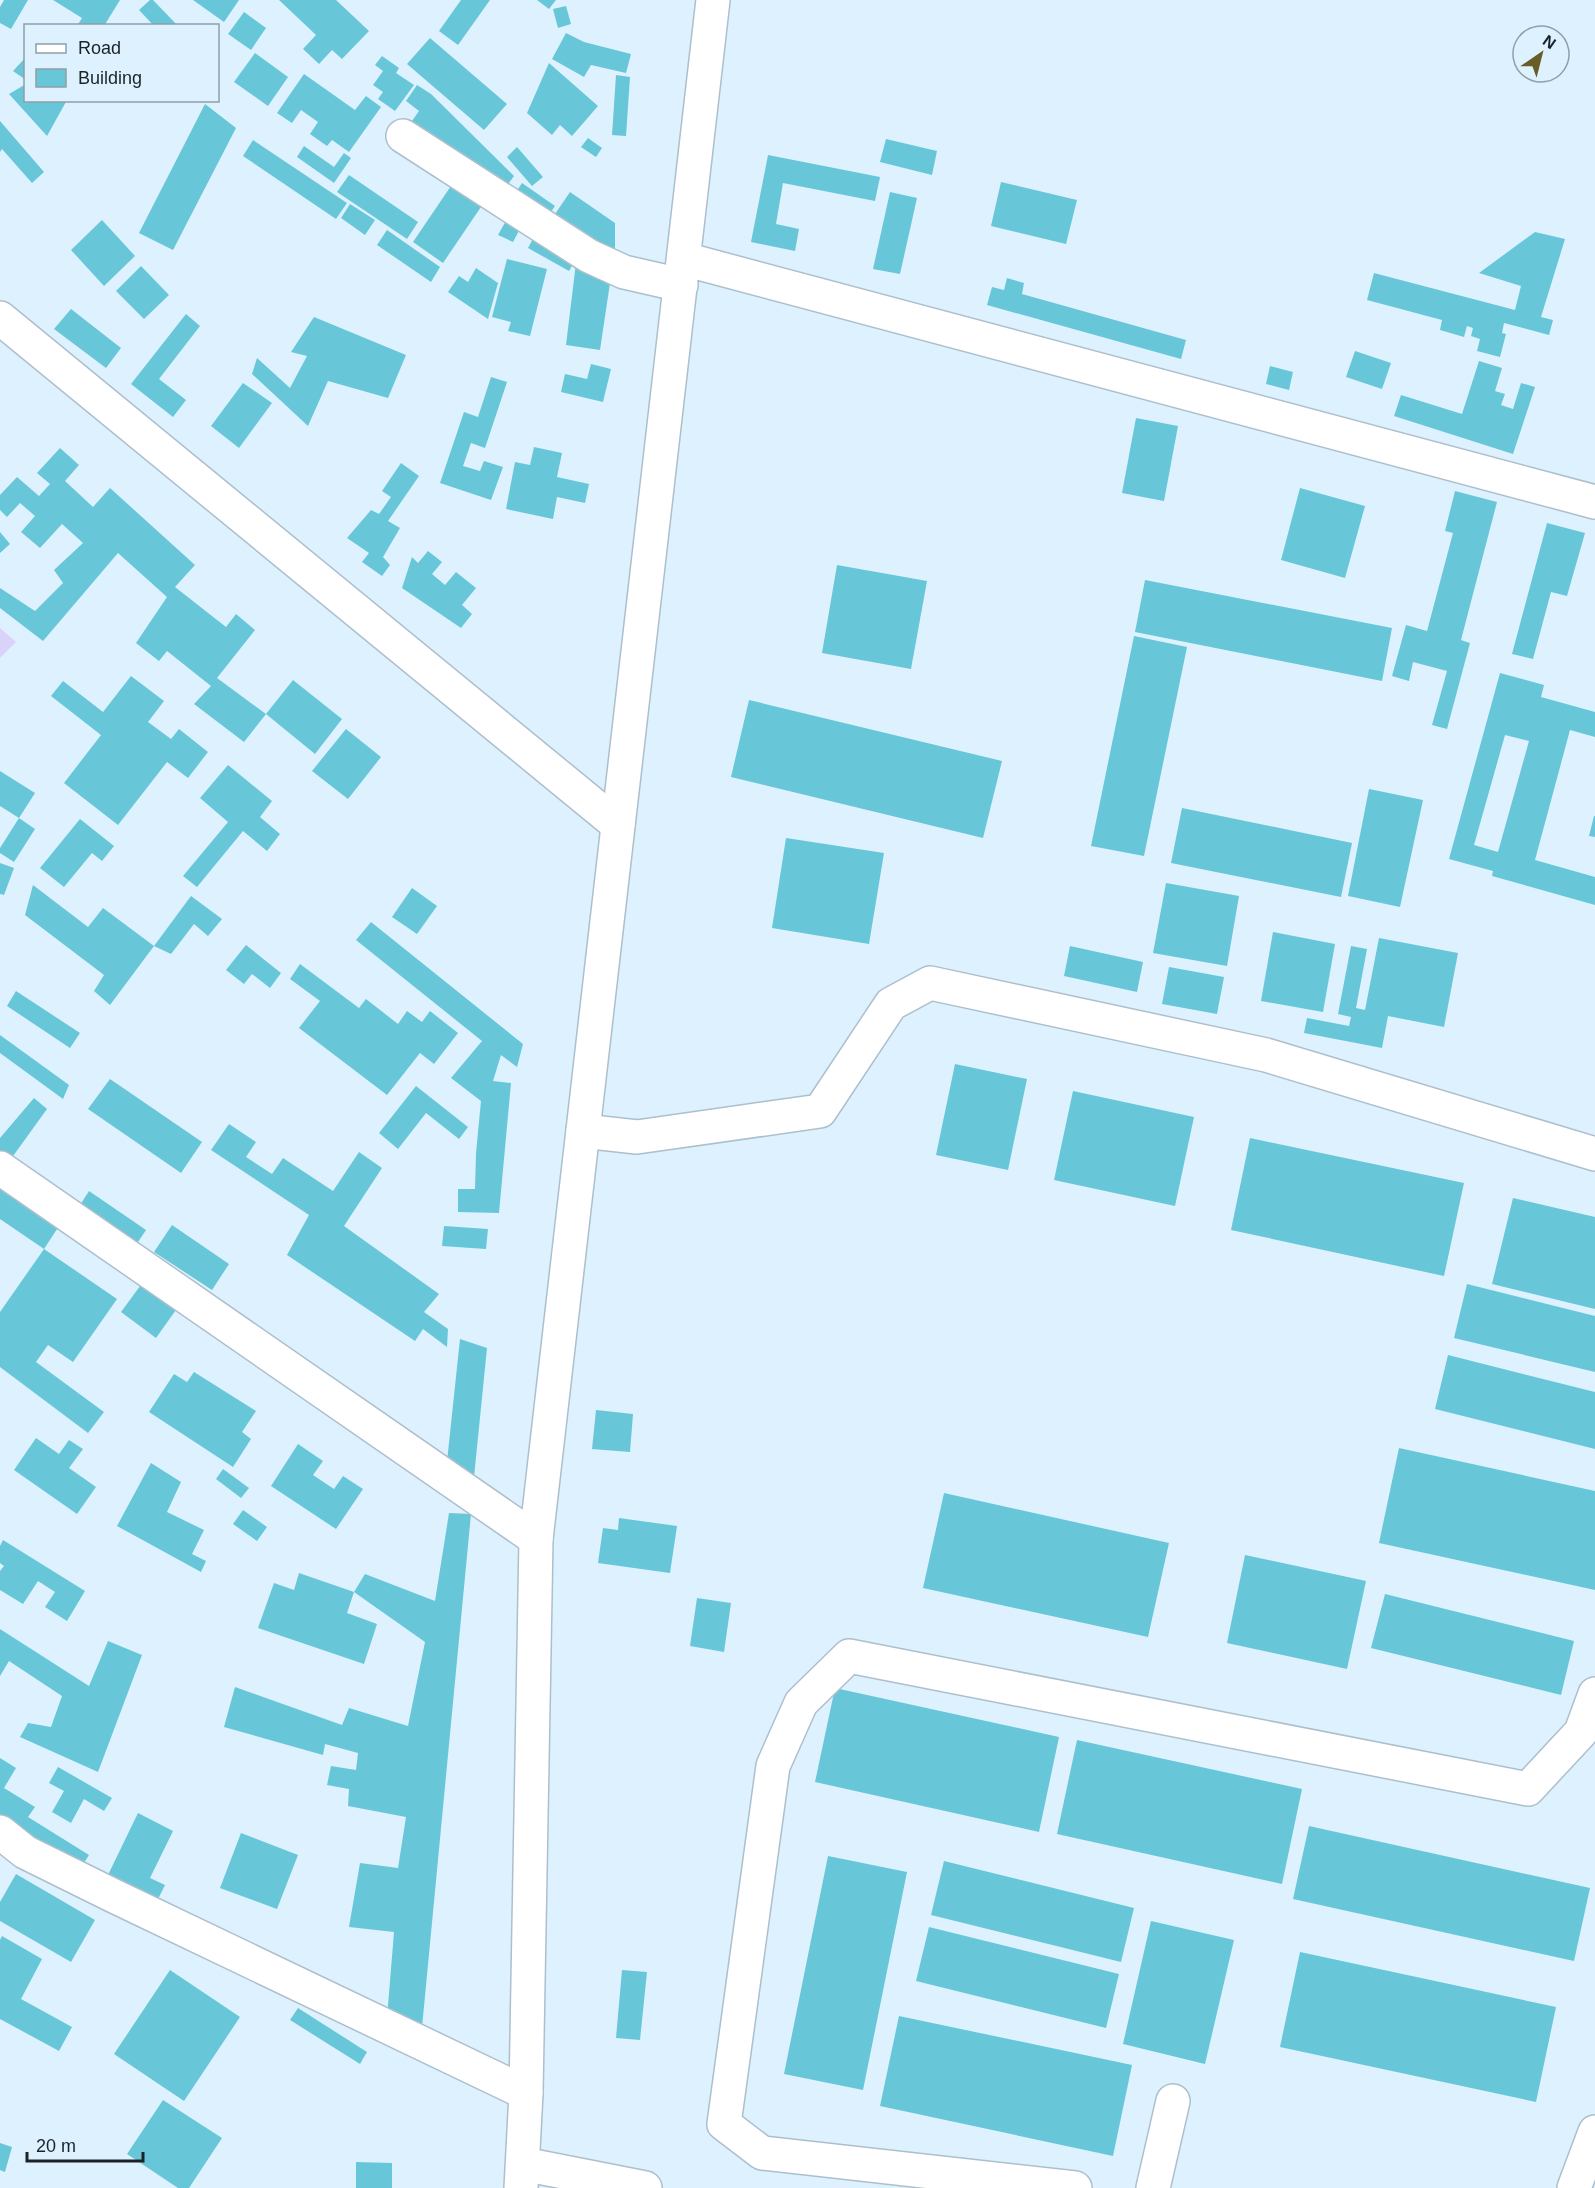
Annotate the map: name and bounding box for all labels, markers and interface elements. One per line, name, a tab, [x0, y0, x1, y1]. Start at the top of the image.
legend	[24, 24, 219, 102]
north arrow	[1511, 24, 1571, 84]
text: N	[1540, 32, 1559, 52]
text: Road	[78, 38, 121, 58]
text: Building	[78, 68, 142, 88]
scale bar	[27, 2125, 142, 2163]
text: 20 m	[36, 2136, 76, 2156]

